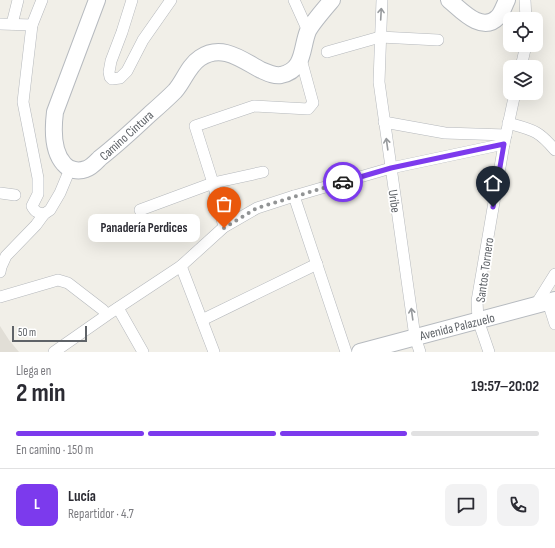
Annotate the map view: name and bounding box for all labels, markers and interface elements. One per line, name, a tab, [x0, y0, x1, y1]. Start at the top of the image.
one-way arrow	[377, 8, 385, 21]
map controls	[503, 12, 543, 100]
button: locate	[503, 12, 543, 52]
button: layers	[503, 60, 543, 100]
street label: Camino Cintura	[96, 107, 157, 164]
one-way arrow	[383, 138, 391, 151]
courier	[323, 162, 363, 202]
pin	[476, 166, 510, 207]
icon: car	[332, 171, 354, 193]
icon: home	[482, 172, 504, 194]
pin	[207, 187, 241, 228]
street label: Uribe	[384, 189, 404, 214]
icon: bag	[213, 193, 235, 215]
callout: Panadería Perdices	[88, 214, 200, 242]
text: Panadería Perdices	[101, 220, 187, 236]
street label: Santos Tornero	[473, 237, 497, 304]
one-way arrow	[408, 308, 416, 321]
street label: Avenida Palazuelo	[417, 310, 496, 344]
scale bar	[12, 324, 87, 343]
text: 50 m	[18, 326, 36, 339]
text: Llega en	[16, 363, 51, 379]
text: 19:57–20:02	[471, 377, 539, 396]
text: 2 min	[16, 378, 66, 409]
text: En camino · 150 m	[16, 442, 93, 458]
button: chat	[445, 484, 487, 526]
button: phone	[497, 484, 539, 526]
text: Lucía	[68, 487, 96, 506]
text: L	[34, 495, 40, 514]
text: Repartidor · 4.7	[68, 506, 134, 522]

